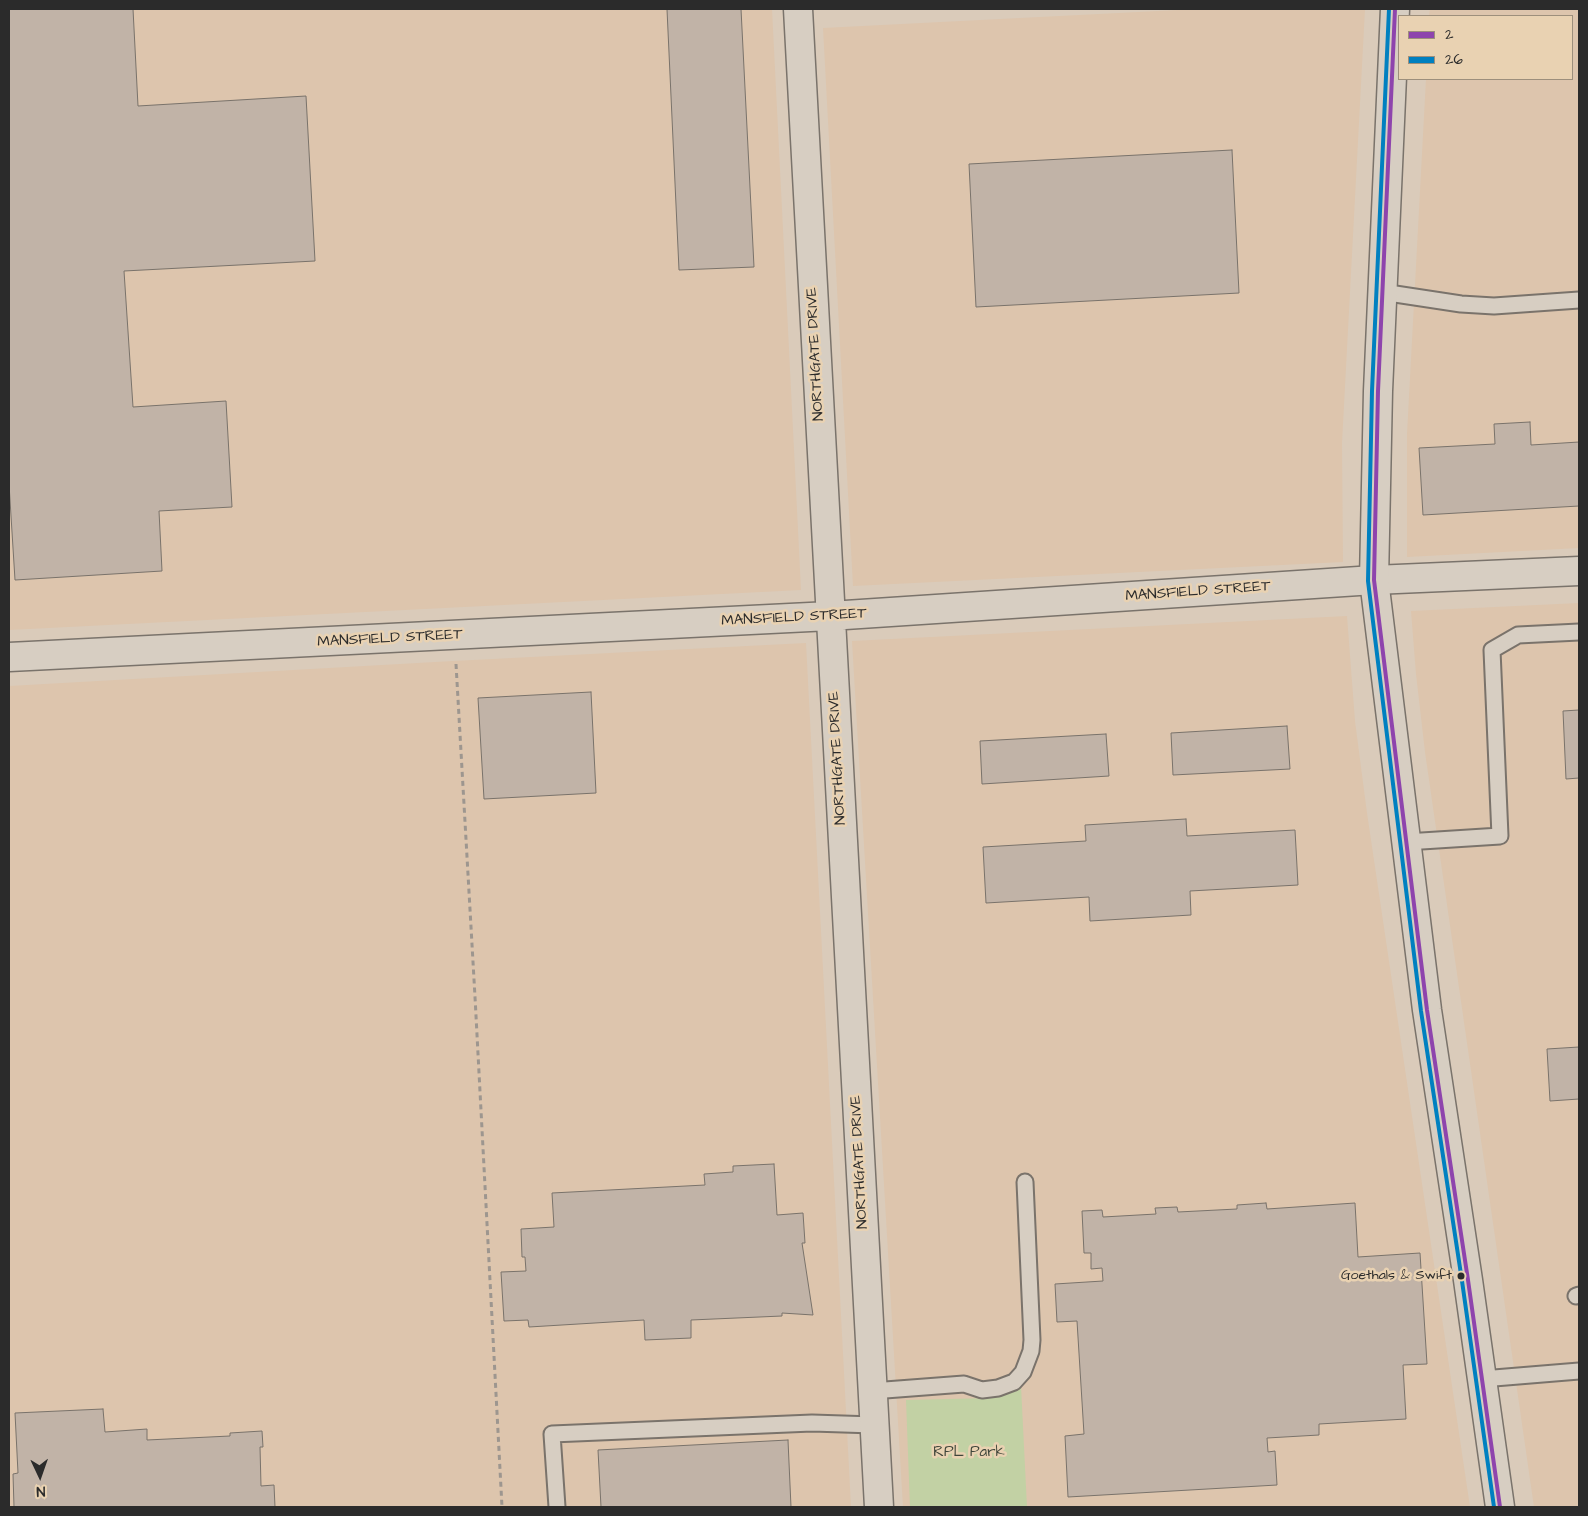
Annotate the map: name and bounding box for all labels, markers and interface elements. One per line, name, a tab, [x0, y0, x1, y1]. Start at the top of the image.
legend	[1398, 15, 1573, 80]
text: 2	[1445, 24, 1454, 45]
text: 26	[1445, 49, 1463, 70]
street label: NORTHGATE DRIVE	[804, 287, 828, 421]
street label: MANSFIELD STREET	[1125, 578, 1271, 606]
street label: MANSFIELD STREET	[721, 605, 867, 631]
street label: MANSFIELD STREET	[317, 626, 463, 652]
street label: NORTHGATE DRIVE	[826, 691, 850, 825]
street label: NORTHGATE DRIVE	[848, 1095, 872, 1229]
place label: Goethals & Swift	[1341, 1268, 1452, 1284]
marker: Goethals & Swift	[1456, 1271, 1466, 1281]
park label: RPL Park	[933, 1444, 1005, 1462]
north arrow	[15, 1451, 65, 1501]
text: N	[36, 1481, 46, 1501]

